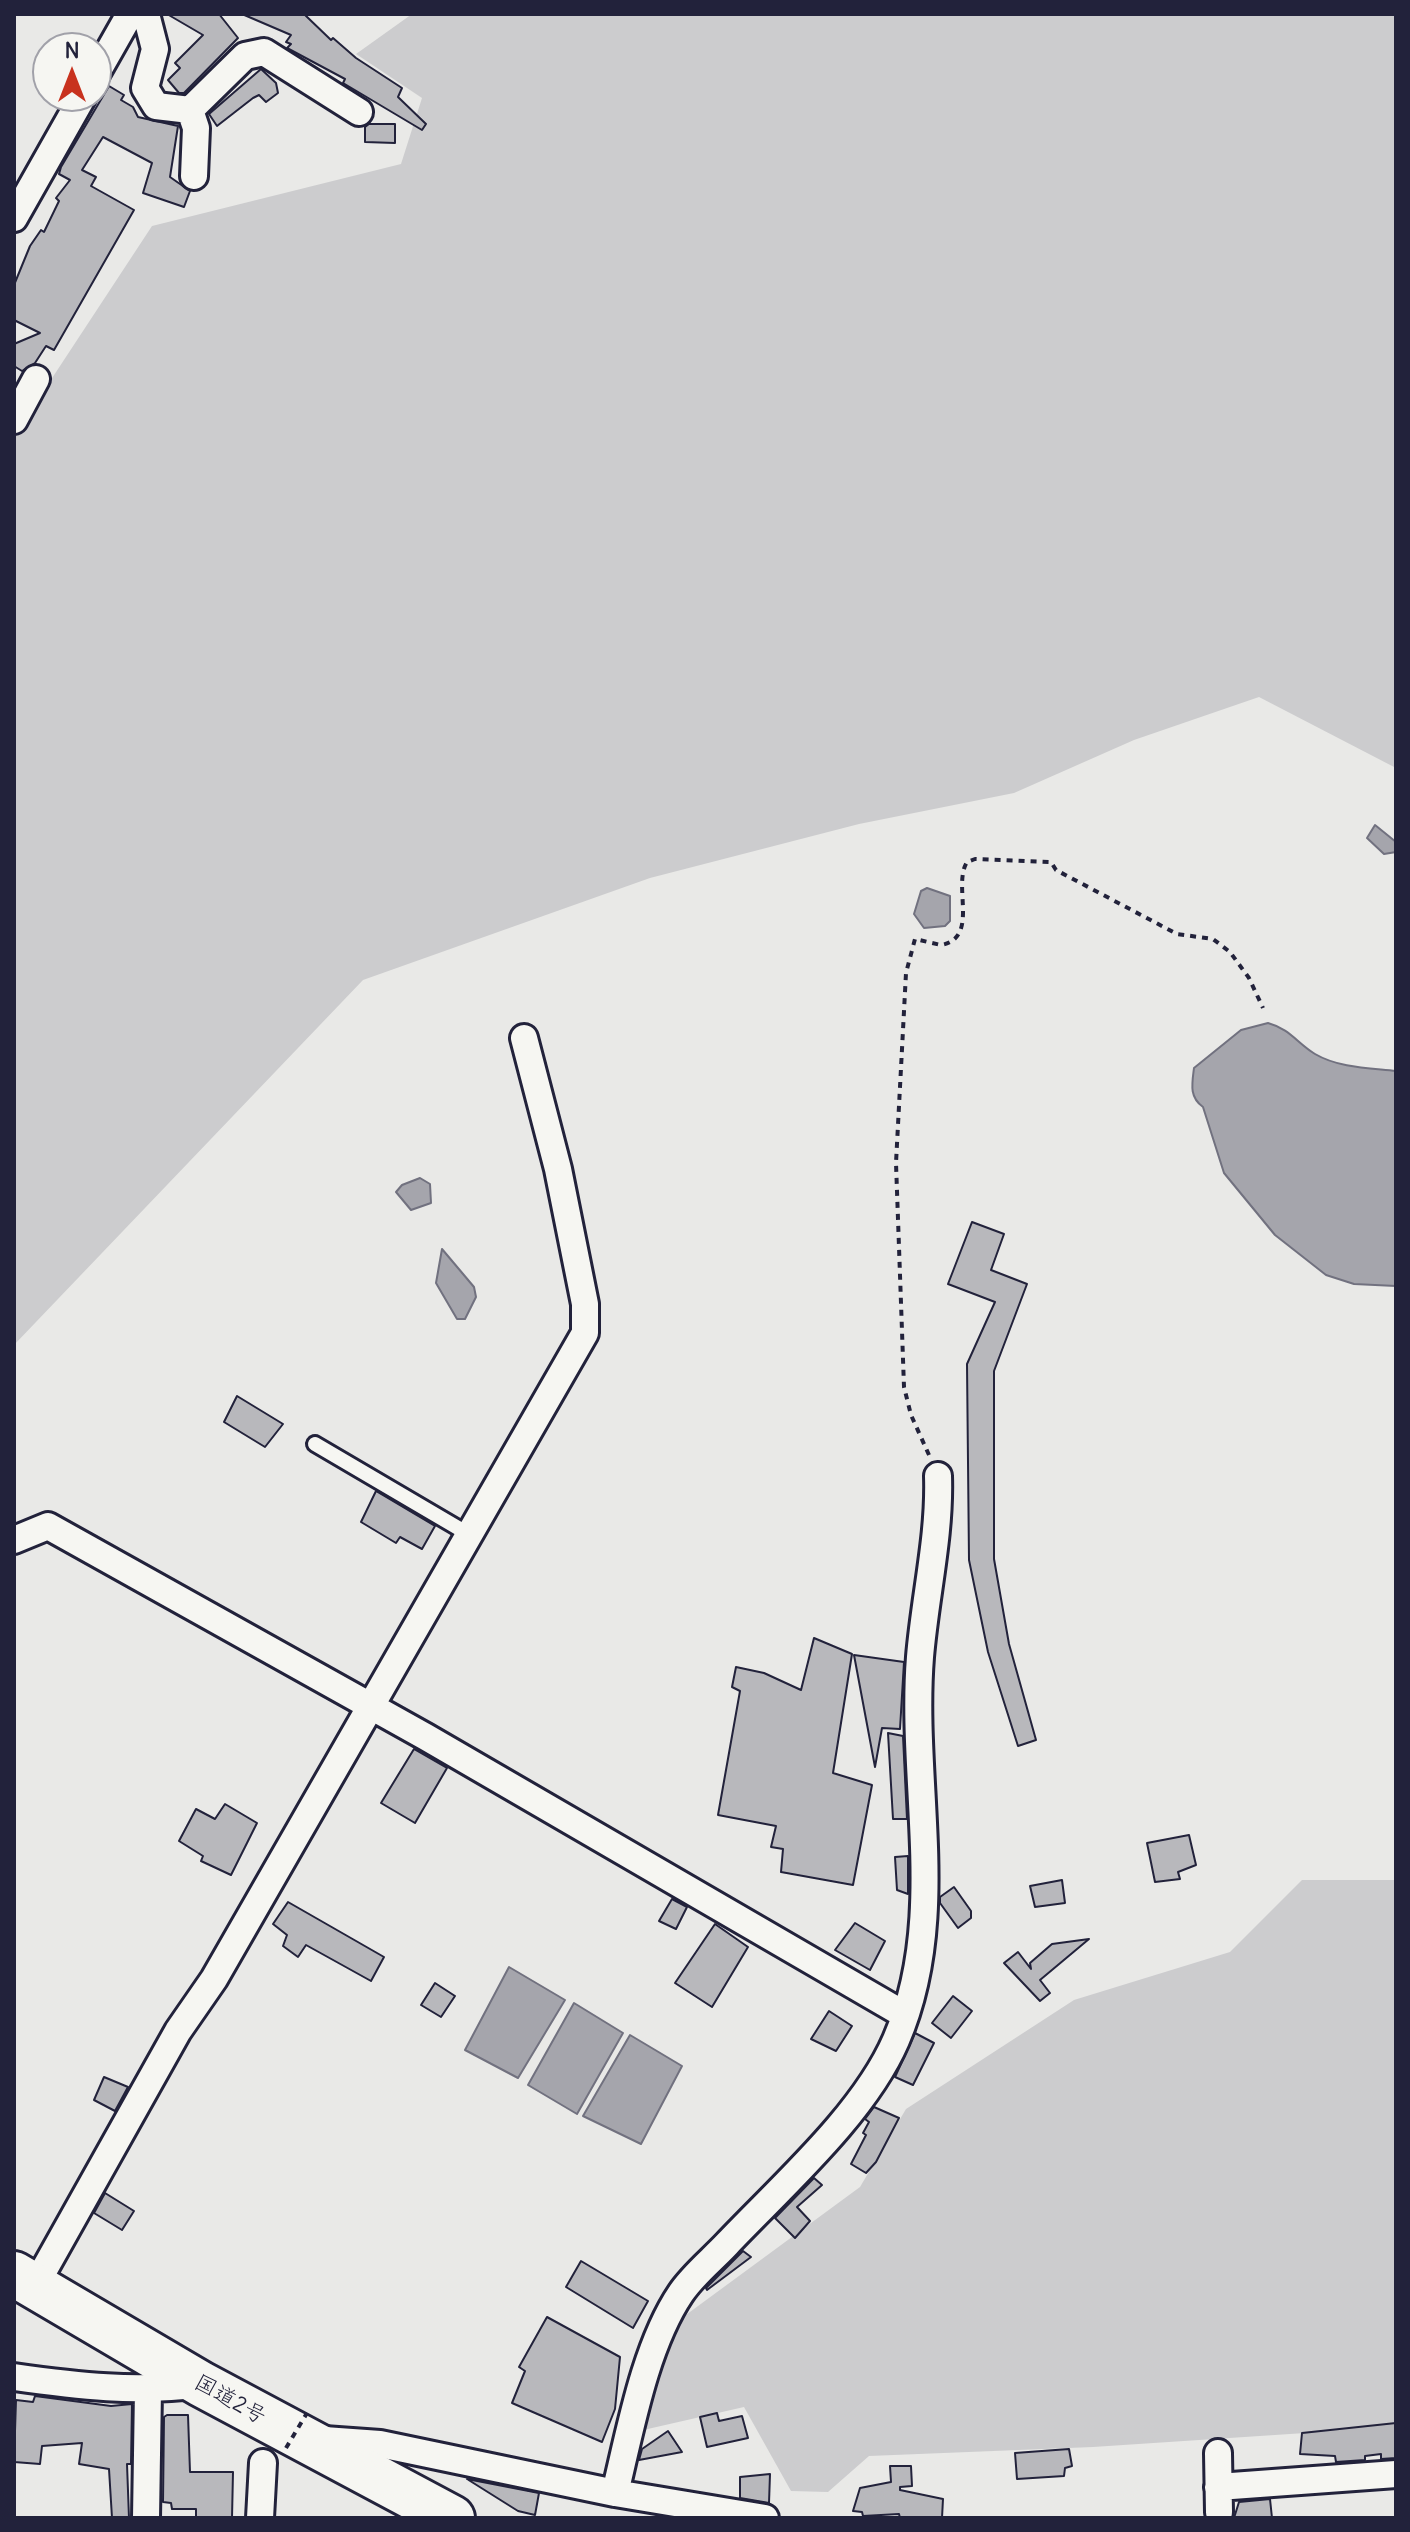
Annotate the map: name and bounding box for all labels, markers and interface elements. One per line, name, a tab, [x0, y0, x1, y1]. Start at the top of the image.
north arrow	[32, 32, 112, 112]
text: N	[64, 36, 80, 64]
street label: 国道2号	[189, 2370, 271, 2430]

